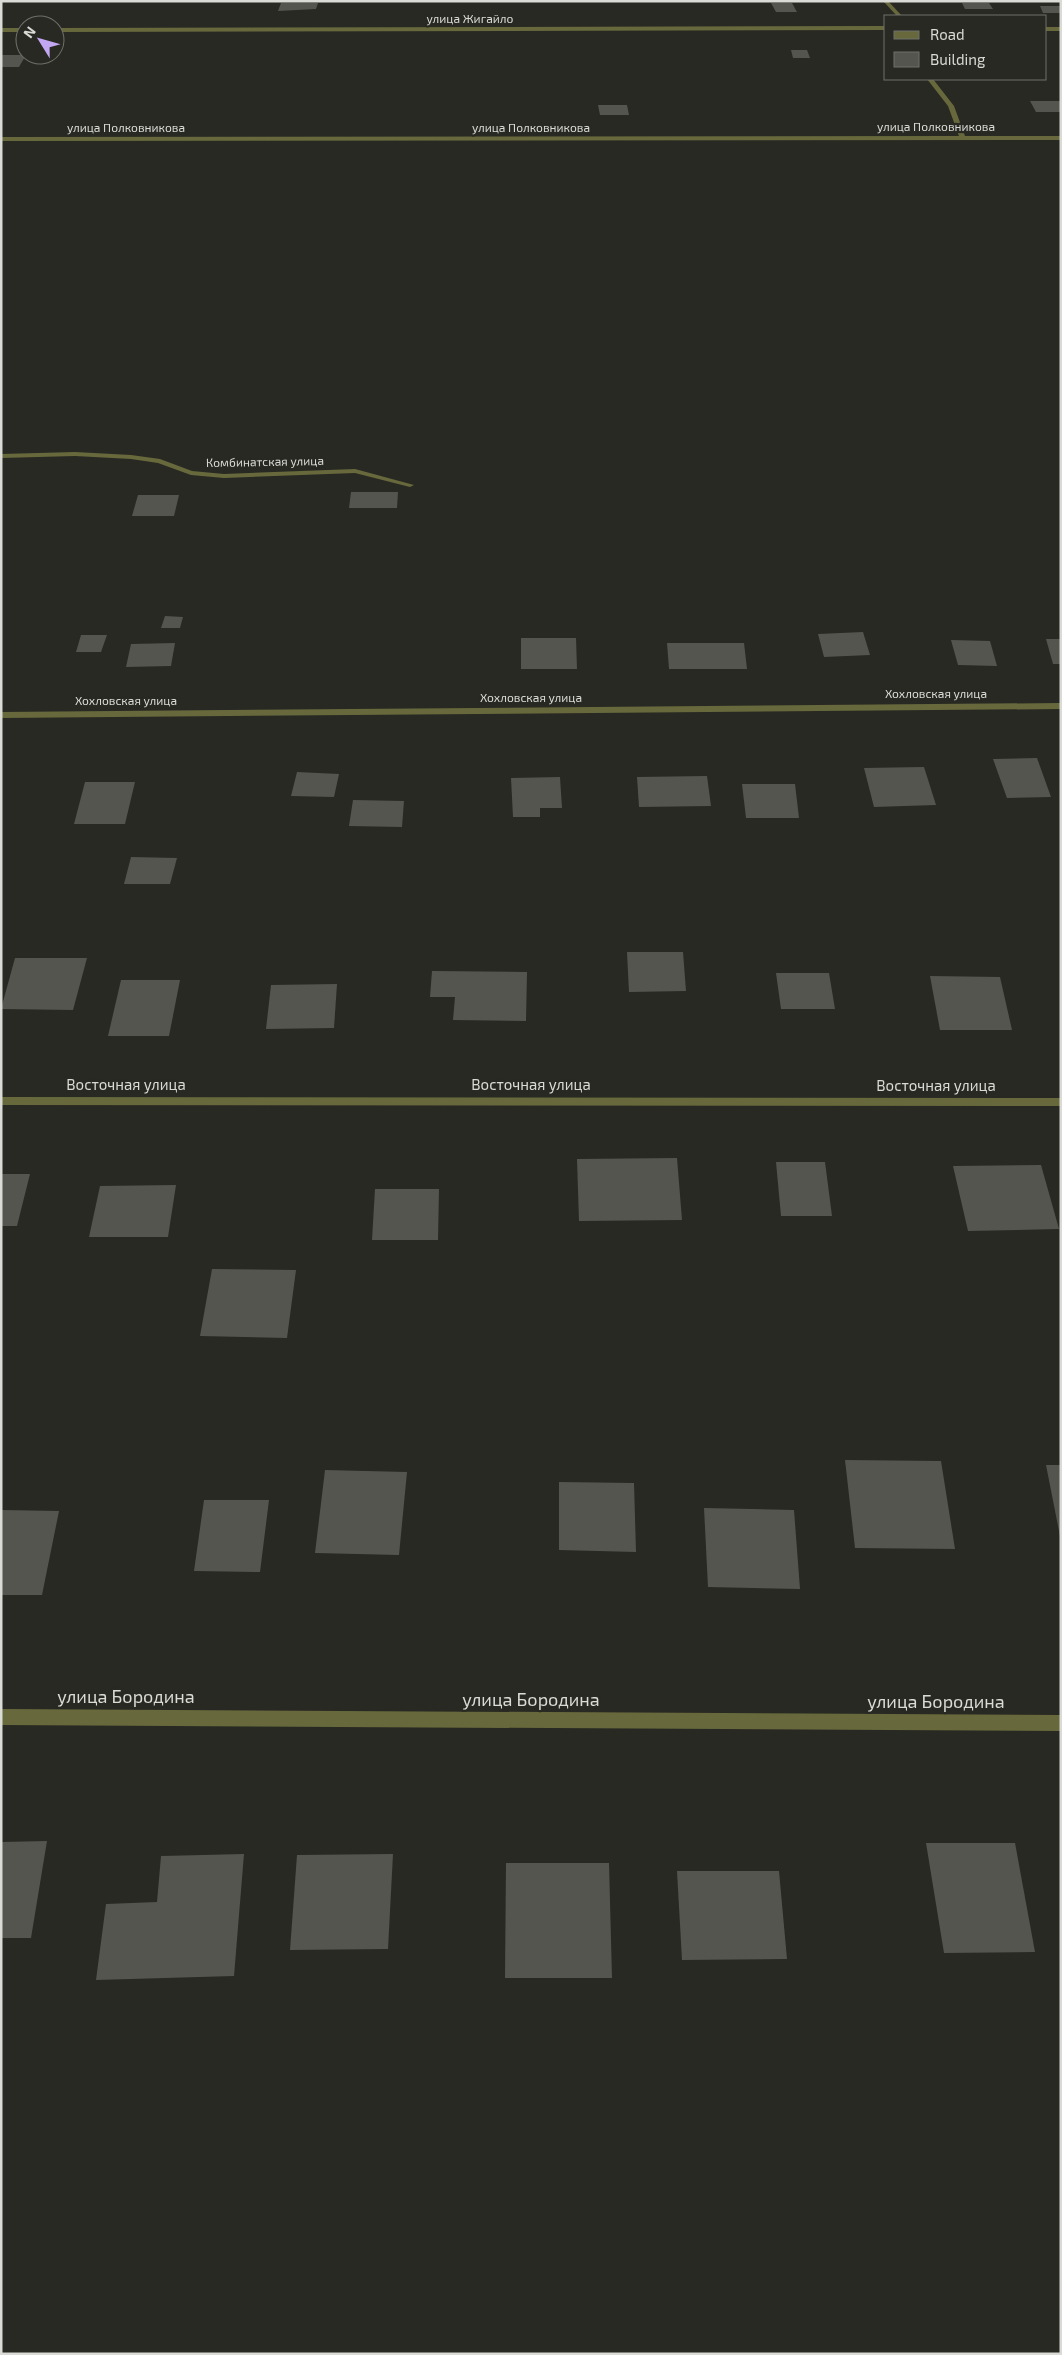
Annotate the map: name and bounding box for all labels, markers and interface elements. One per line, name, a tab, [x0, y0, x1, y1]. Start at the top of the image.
street label: улица Жигайло	[427, 11, 514, 26]
north arrow	[15, 15, 65, 65]
legend	[884, 15, 1047, 80]
text: N	[19, 23, 39, 41]
text: Road	[930, 25, 965, 43]
text: Building	[930, 50, 986, 68]
street label: улица Полковникова	[877, 119, 995, 134]
street label: улица Полковникова	[67, 120, 185, 135]
street label: улица Полковникова	[472, 120, 590, 135]
street label: Комбинатская улица	[206, 453, 324, 470]
street label: Хохловская улица	[885, 686, 987, 701]
street label: Хохловская улица	[480, 690, 582, 705]
street label: Хохловская улица	[75, 693, 177, 708]
street label: Восточная улица	[66, 1075, 186, 1094]
street label: Восточная улица	[471, 1075, 591, 1094]
street label: Восточная улица	[876, 1076, 996, 1095]
street label: улица Бородина	[57, 1685, 195, 1707]
street label: улица Бородина	[462, 1688, 600, 1710]
street label: улица Бородина	[867, 1690, 1005, 1712]

